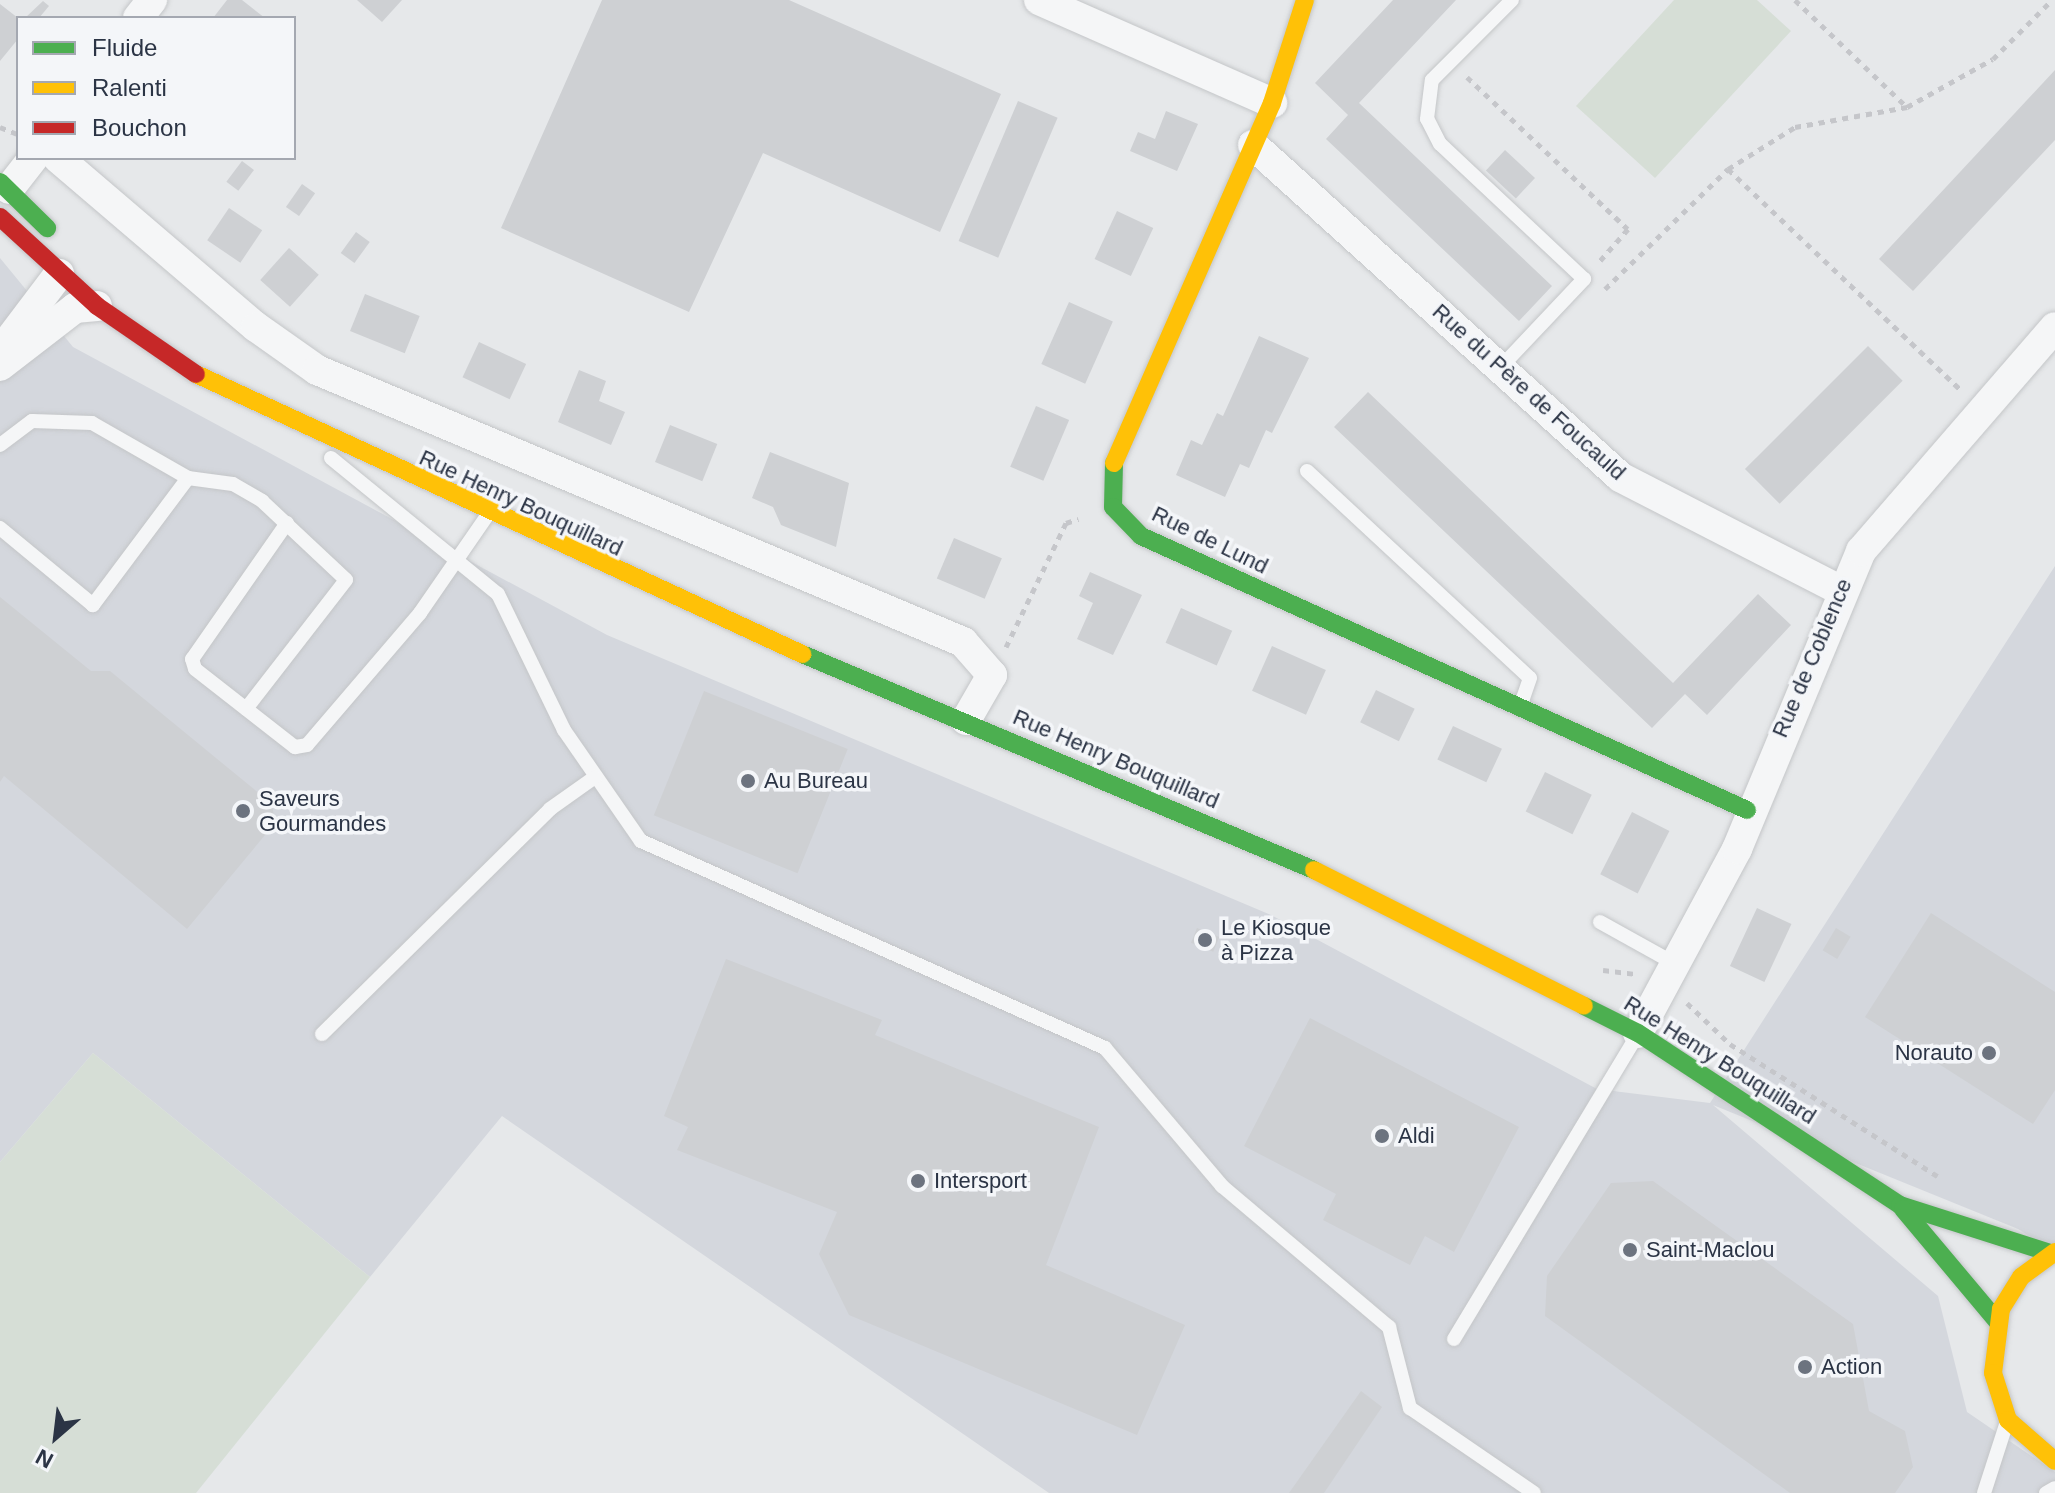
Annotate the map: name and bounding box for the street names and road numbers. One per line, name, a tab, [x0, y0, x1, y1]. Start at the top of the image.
street label: Rue du Père de Foucauld	[1427, 298, 1631, 486]
street label: Rue Henry Bouquillard	[415, 444, 627, 562]
street label: Rue de Lund	[1148, 501, 1272, 579]
street label: Rue de Coblence	[1767, 575, 1857, 741]
street label: Rue Henry Bouquillard	[1009, 704, 1223, 814]
street label: Rue Henry Bouquillard	[1619, 990, 1821, 1130]

